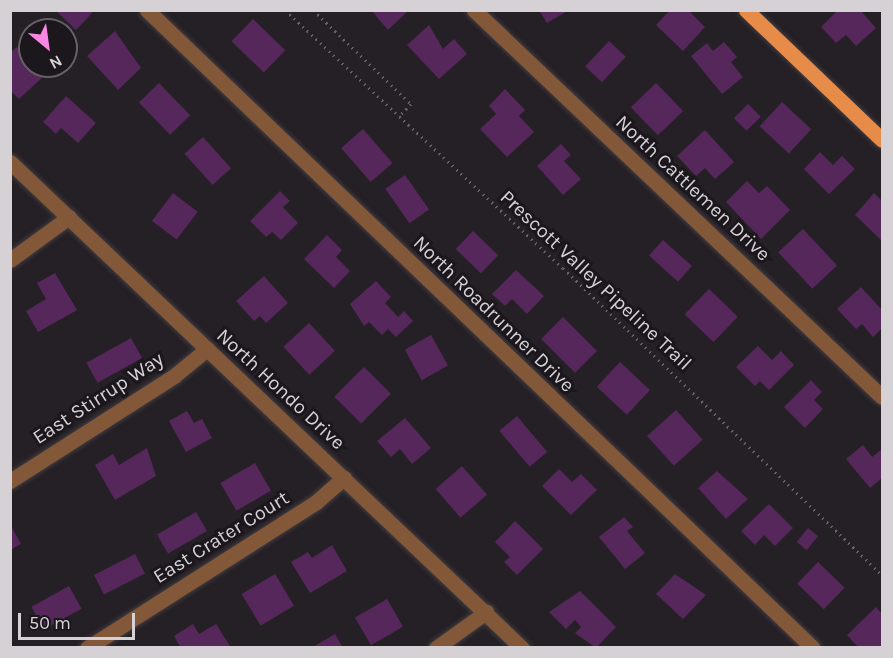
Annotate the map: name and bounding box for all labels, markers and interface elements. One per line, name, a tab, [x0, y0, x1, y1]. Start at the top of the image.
north arrow	[18, 18, 78, 78]
text: N	[46, 51, 66, 74]
street label: North Cattlemen Drive	[611, 110, 775, 266]
street label: Prescott Valley Pipeline Trail	[495, 185, 697, 375]
street label: North Roadrunner Drive	[408, 231, 580, 397]
street label: North Hondo Drive	[212, 323, 350, 455]
street label: East Stirrup Way	[28, 347, 168, 449]
street label: East Crater Court	[149, 486, 293, 588]
scale bar	[21, 601, 138, 639]
text: 50 m	[29, 612, 71, 634]

